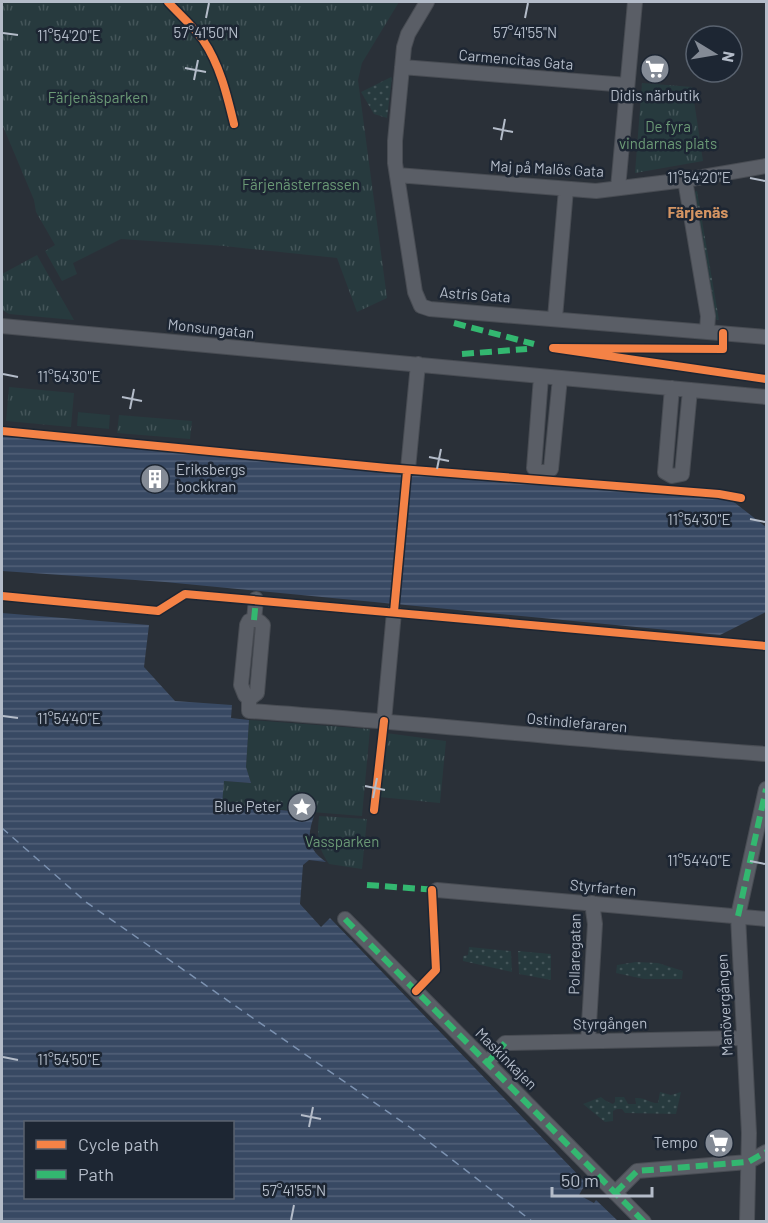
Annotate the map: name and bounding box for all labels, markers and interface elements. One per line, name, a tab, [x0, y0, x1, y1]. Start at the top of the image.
text: 57°41'50"N	[174, 23, 238, 41]
text: 57°41'55"N	[493, 23, 557, 41]
north arrow	[684, 24, 744, 84]
text: 11°54'20"E	[37, 26, 101, 44]
street label: Carmencitas Gata	[458, 45, 574, 73]
text: N	[719, 50, 740, 64]
supermarket icon: Didis närbutik	[639, 53, 671, 85]
place label: Didis närbutik	[610, 86, 700, 104]
park label: Färjenäsparken	[48, 88, 148, 106]
park label: De fyra vindarnas plats	[619, 117, 717, 152]
street label: Maj på Malös Gata	[490, 156, 604, 180]
text: 11°54'20"E	[667, 168, 731, 186]
park label: Färjenästerrassen	[242, 175, 360, 193]
district label: Färjenäs	[668, 202, 728, 221]
street label: Astris Gata	[439, 283, 511, 305]
street label: Monsungatan	[167, 314, 255, 342]
text: 11°54'30"E	[37, 367, 101, 385]
place label: Eriksbergs bockkran	[176, 460, 246, 495]
building icon: Eriksbergs bockkran	[139, 463, 171, 495]
text: 11°54'30"E	[667, 510, 731, 528]
text: 11°54'40"E	[37, 709, 101, 727]
street label: Ostindiefararen	[526, 709, 628, 735]
place icon: Blue Peter	[286, 791, 318, 823]
place label: Blue Peter	[214, 797, 282, 815]
park label: Vassparken	[305, 832, 379, 850]
text: 11°54'40"E	[667, 851, 731, 869]
street label: Styrfarten	[569, 875, 637, 899]
street label: Pollaregatan	[564, 913, 584, 995]
street label: Manövergången	[712, 954, 736, 1057]
street label: Styrgången	[573, 1013, 647, 1033]
street label: Maskinkajen	[472, 1024, 541, 1093]
text: 11°54'50"E	[37, 1050, 101, 1068]
legend	[24, 1121, 234, 1199]
supermarket icon: Tempo	[703, 1127, 735, 1159]
text: Cycle path	[78, 1133, 159, 1155]
place label: Tempo	[654, 1133, 698, 1151]
scale bar	[552, 1160, 652, 1198]
text: Path	[78, 1163, 114, 1185]
text: 50 m	[561, 1169, 599, 1191]
text: 57°41'55"N	[262, 1181, 326, 1199]

